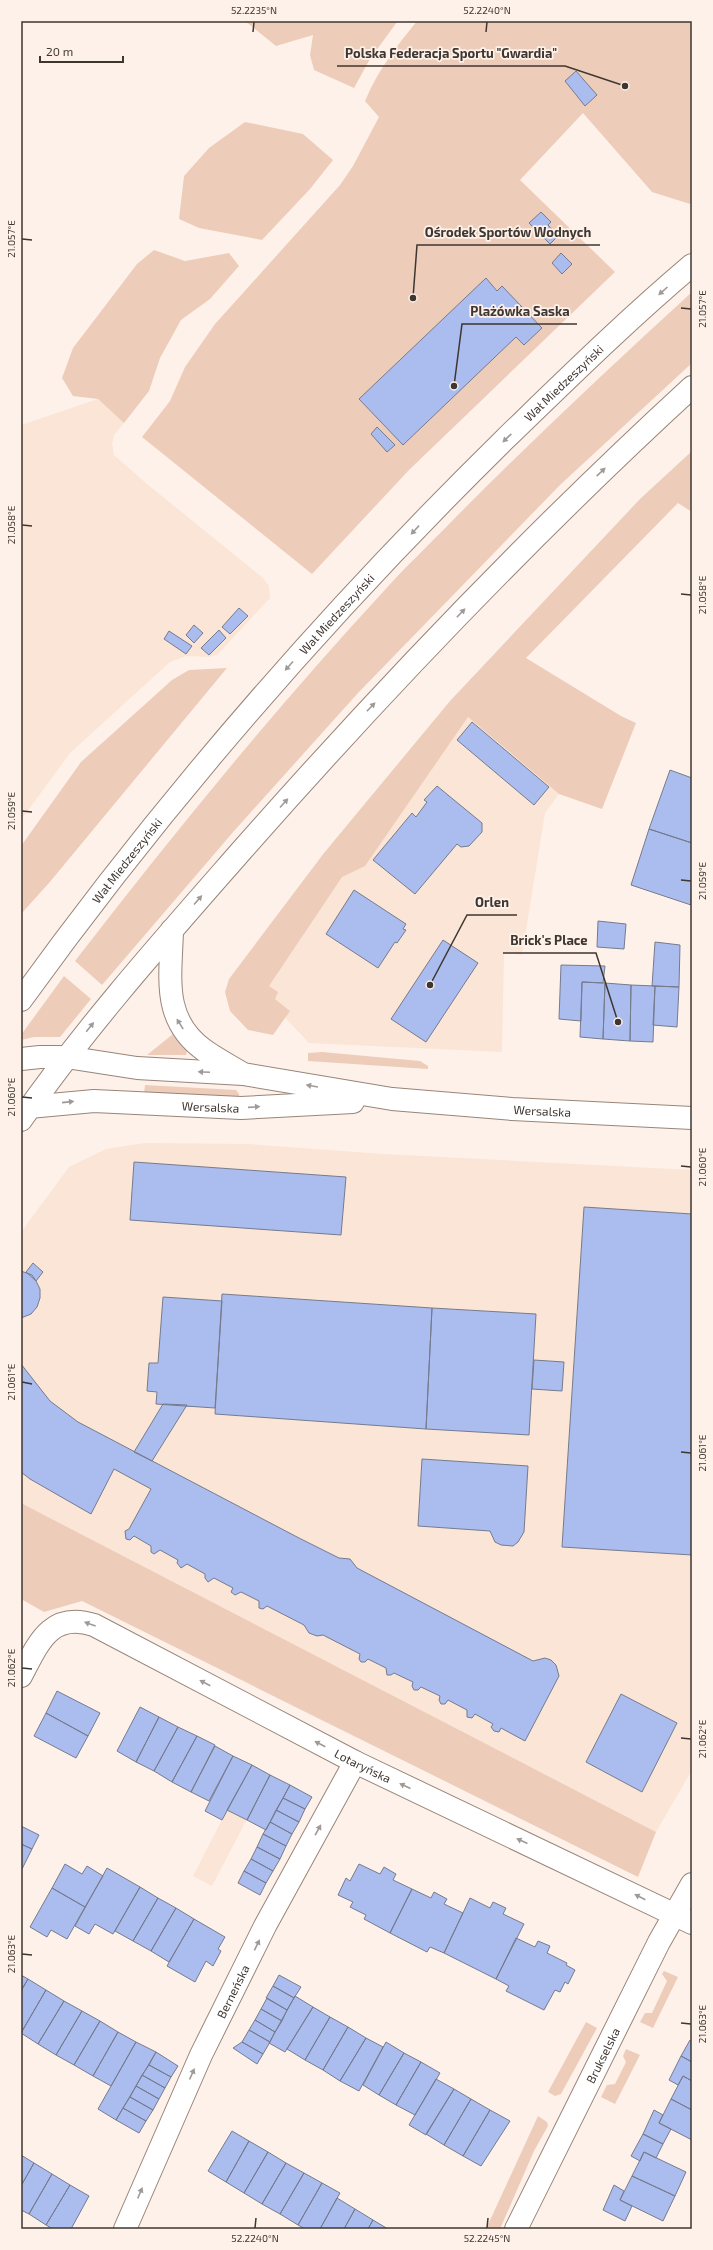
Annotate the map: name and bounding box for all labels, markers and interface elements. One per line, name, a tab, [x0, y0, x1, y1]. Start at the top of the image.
text: 52.2235°N	[231, 4, 277, 16]
text: 52.2240°N	[463, 4, 511, 16]
scale bar	[40, 38, 123, 64]
callout: Polska Federacja Sportu "Gwardia"	[337, 41, 565, 66]
text: 20 m	[46, 44, 73, 58]
text: Polska Federacja Sportu "Gwardia"	[345, 45, 557, 61]
text: 21.057°E	[5, 220, 17, 258]
callout: Ośrodek Sportów Wodnych	[417, 220, 600, 245]
text: Ośrodek Sportów Wodnych	[425, 224, 591, 240]
one-way arrow	[658, 286, 668, 295]
text: 21.057°E	[696, 290, 708, 328]
callout: Plażówka Saska	[462, 299, 577, 324]
text: Plażówka Saska	[470, 303, 570, 319]
street label: Wał Miedzeszyński	[521, 342, 606, 424]
one-way arrow	[502, 433, 512, 442]
one-way arrow	[596, 467, 606, 476]
text: 21.058°E	[5, 505, 17, 544]
one-way arrow	[411, 524, 420, 535]
street label: Wał Miedzeszyński	[296, 571, 377, 657]
text: 21.058°E	[696, 575, 708, 614]
one-way arrow	[456, 608, 466, 618]
one-way arrow	[284, 661, 294, 671]
one-way arrow	[366, 702, 376, 712]
text: 21.059°E	[5, 791, 17, 830]
one-way arrow	[279, 798, 288, 808]
street label: Wał Miedzeszyński	[89, 815, 164, 906]
text: 21.059°E	[696, 861, 708, 900]
callout: Orlen	[467, 890, 517, 915]
text: Orlen	[475, 894, 509, 910]
one-way arrow	[193, 895, 202, 906]
callout: Brick's Place	[503, 928, 596, 953]
text: Brick's Place	[510, 932, 588, 948]
one-way arrow	[176, 1019, 184, 1029]
one-way arrow	[86, 1021, 95, 1032]
one-way arrow	[198, 1068, 210, 1075]
text: 21.060°E	[5, 1077, 17, 1116]
one-way arrow	[306, 1083, 318, 1089]
street label: Wersalska	[182, 1098, 240, 1115]
one-way arrow	[62, 1099, 74, 1106]
street label: Wersalska	[513, 1102, 571, 1119]
one-way arrow	[248, 1104, 260, 1111]
text: 21.060°E	[696, 1147, 708, 1186]
text: 21.061°E	[5, 1363, 17, 1400]
text: 21.061°E	[696, 1434, 708, 1471]
one-way arrow	[83, 1620, 95, 1626]
text: 21.062°E	[5, 1648, 17, 1687]
one-way arrow	[199, 1680, 211, 1687]
text: 21.062°E	[696, 1719, 708, 1758]
one-way arrow	[315, 1741, 326, 1747]
street label: Lotaryńska	[332, 1746, 393, 1785]
one-way arrow	[399, 1783, 411, 1789]
one-way arrow	[314, 1824, 321, 1836]
one-way arrow	[517, 1838, 528, 1844]
one-way arrow	[634, 1894, 646, 1901]
text: 21.063°E	[5, 1934, 17, 1973]
one-way arrow	[253, 1939, 260, 1951]
street label: Berneńska	[213, 1962, 252, 2020]
text: 21.063°E	[696, 2004, 708, 2043]
street label: Brukselska	[583, 2025, 622, 2085]
one-way arrow	[189, 2068, 195, 2079]
one-way arrow	[137, 2187, 143, 2198]
text: 52.2240°N	[231, 2232, 279, 2244]
text: 52.2245°N	[464, 2232, 510, 2244]

